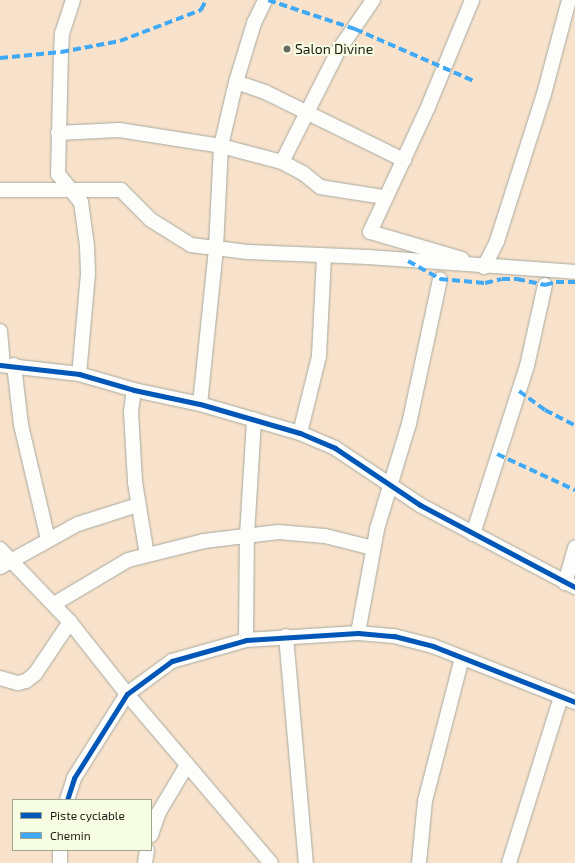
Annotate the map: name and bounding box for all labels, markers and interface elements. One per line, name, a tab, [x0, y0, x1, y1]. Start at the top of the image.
place label: Salon Divine	[295, 41, 373, 57]
marker: Salon Divine	[282, 44, 292, 54]
legend	[12, 799, 152, 851]
text: Piste cyclable	[50, 808, 125, 822]
text: Chemin	[50, 828, 91, 842]

